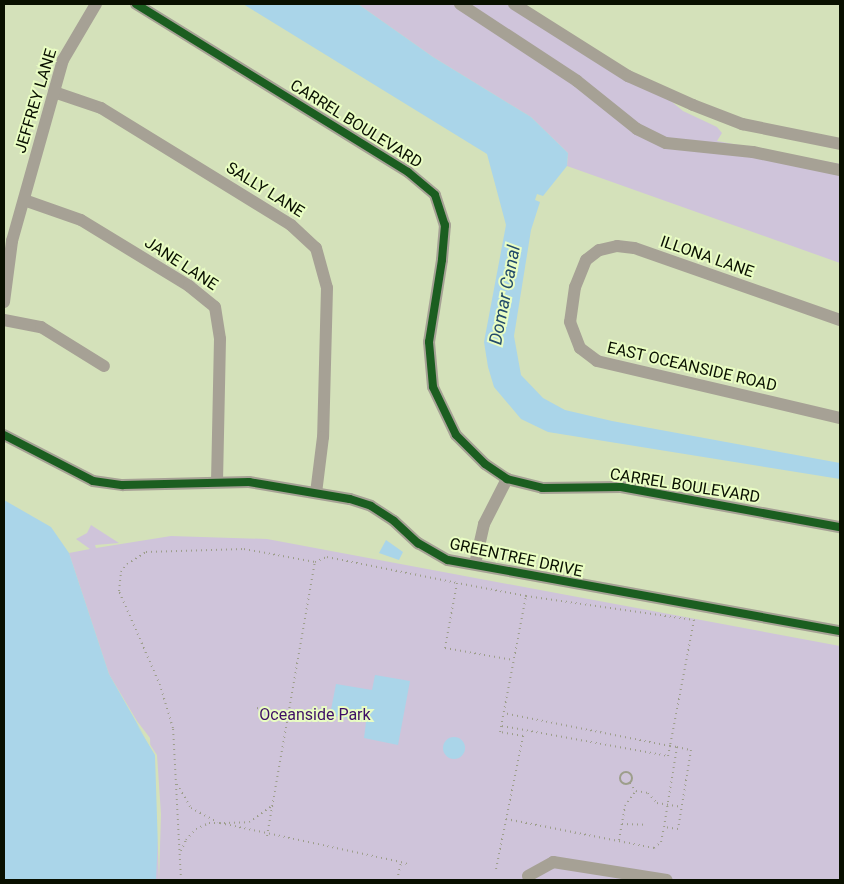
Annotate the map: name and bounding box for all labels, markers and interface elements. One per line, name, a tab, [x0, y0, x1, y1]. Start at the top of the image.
street label: JEFFREY LANE	[11, 47, 61, 155]
street label: CARREL BOULEVARD	[287, 76, 425, 172]
street label: SALLY LANE	[222, 158, 308, 222]
street label: ILLONA LANE	[658, 232, 756, 282]
street label: JANE LANE	[141, 233, 221, 295]
water label: Domar Canal	[485, 243, 525, 347]
street label: EAST OCEANSIDE ROAD	[605, 338, 779, 396]
street label: CARREL BOULEVARD	[609, 465, 761, 507]
street label: GREENTREE DRIVE	[448, 535, 584, 581]
park label: Oceanside Park	[259, 705, 371, 725]

